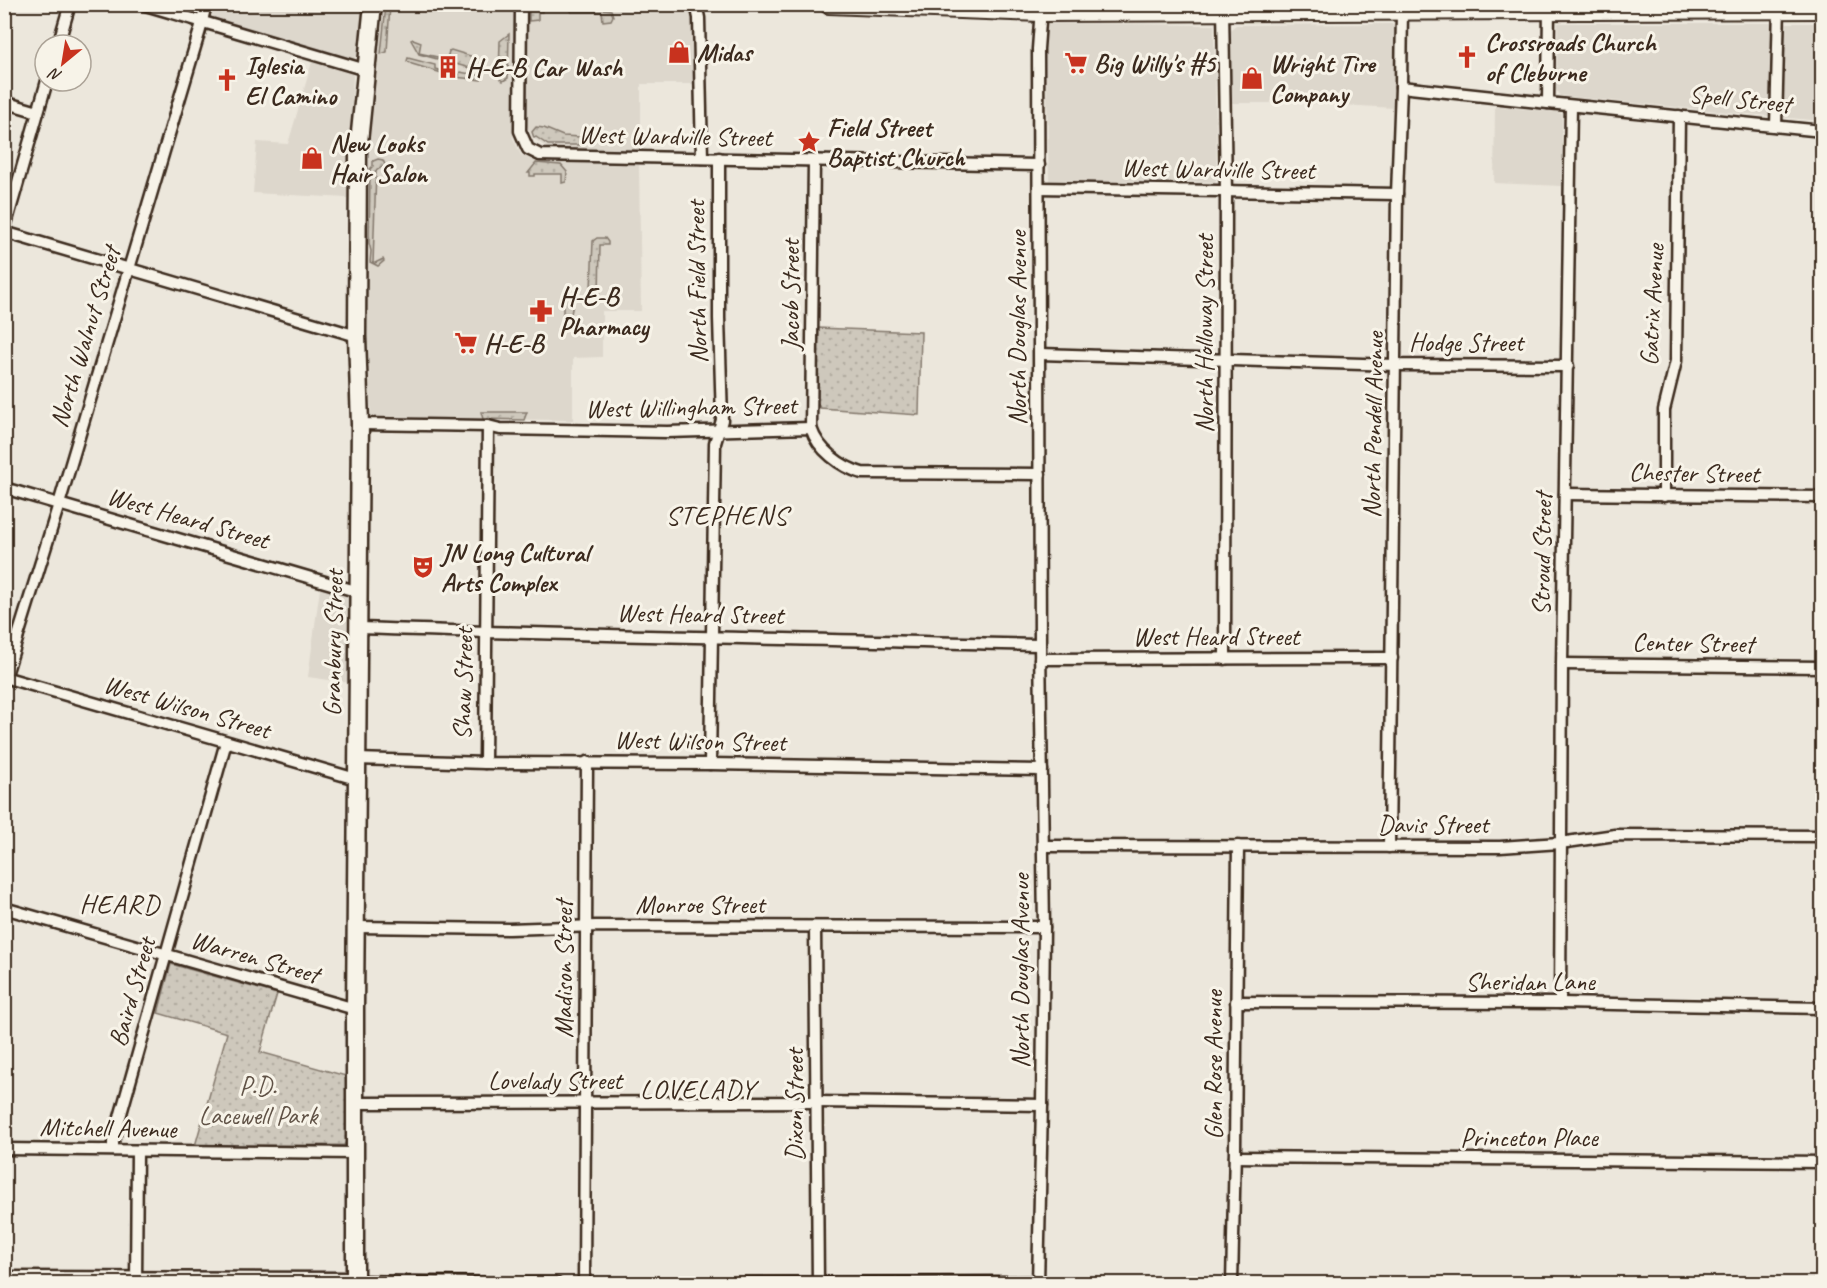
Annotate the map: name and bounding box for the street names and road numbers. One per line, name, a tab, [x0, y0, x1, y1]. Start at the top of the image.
street label: Spell Street	[1688, 77, 1796, 121]
street label: West Wardville Street	[578, 118, 774, 154]
street label: West Wardville Street	[1121, 151, 1317, 187]
street label: North Field Street	[679, 198, 715, 364]
street label: North Douglas Avenue	[1001, 228, 1034, 425]
street label: North Holloway Street	[1188, 233, 1221, 433]
street label: Jacob Street	[774, 237, 807, 353]
street label: North Walnut Street	[42, 239, 129, 431]
street label: Gatrix Avenue	[1632, 242, 1672, 367]
street label: Hodge Street	[1409, 326, 1525, 359]
street label: North Pendell Avenue	[1355, 330, 1391, 518]
street label: West Willingham Street	[585, 389, 799, 425]
street label: Chester Street	[1628, 455, 1762, 491]
street label: West Heard Street	[103, 479, 275, 557]
street label: Stroud Street	[1524, 489, 1560, 616]
street label: Granbury Street	[315, 567, 351, 717]
street label: West Heard Street	[617, 596, 786, 632]
street label: West Heard Street	[1133, 620, 1302, 653]
street label: Shaw Street	[446, 625, 481, 740]
street label: Center Street	[1632, 625, 1758, 661]
street label: West Wilson Street	[100, 668, 276, 747]
street label: West Wilson Street	[614, 723, 788, 759]
street label: Davis Street	[1378, 808, 1491, 841]
street label: North Douglas Avenue	[1004, 871, 1037, 1068]
street label: Monroe Street	[636, 888, 767, 921]
street label: Madison Street	[547, 897, 580, 1038]
street label: Warren Street	[187, 923, 326, 992]
street label: Baird Street	[101, 931, 164, 1050]
street label: Sheridan Lane	[1465, 965, 1596, 998]
street label: Glen Rose Avenue	[1197, 989, 1230, 1140]
street label: Dixon Street	[778, 1046, 811, 1161]
street label: Lovelady Street	[488, 1064, 624, 1097]
street label: Mitchell Avenue	[39, 1110, 178, 1146]
street label: Princeton Place	[1460, 1121, 1599, 1154]

